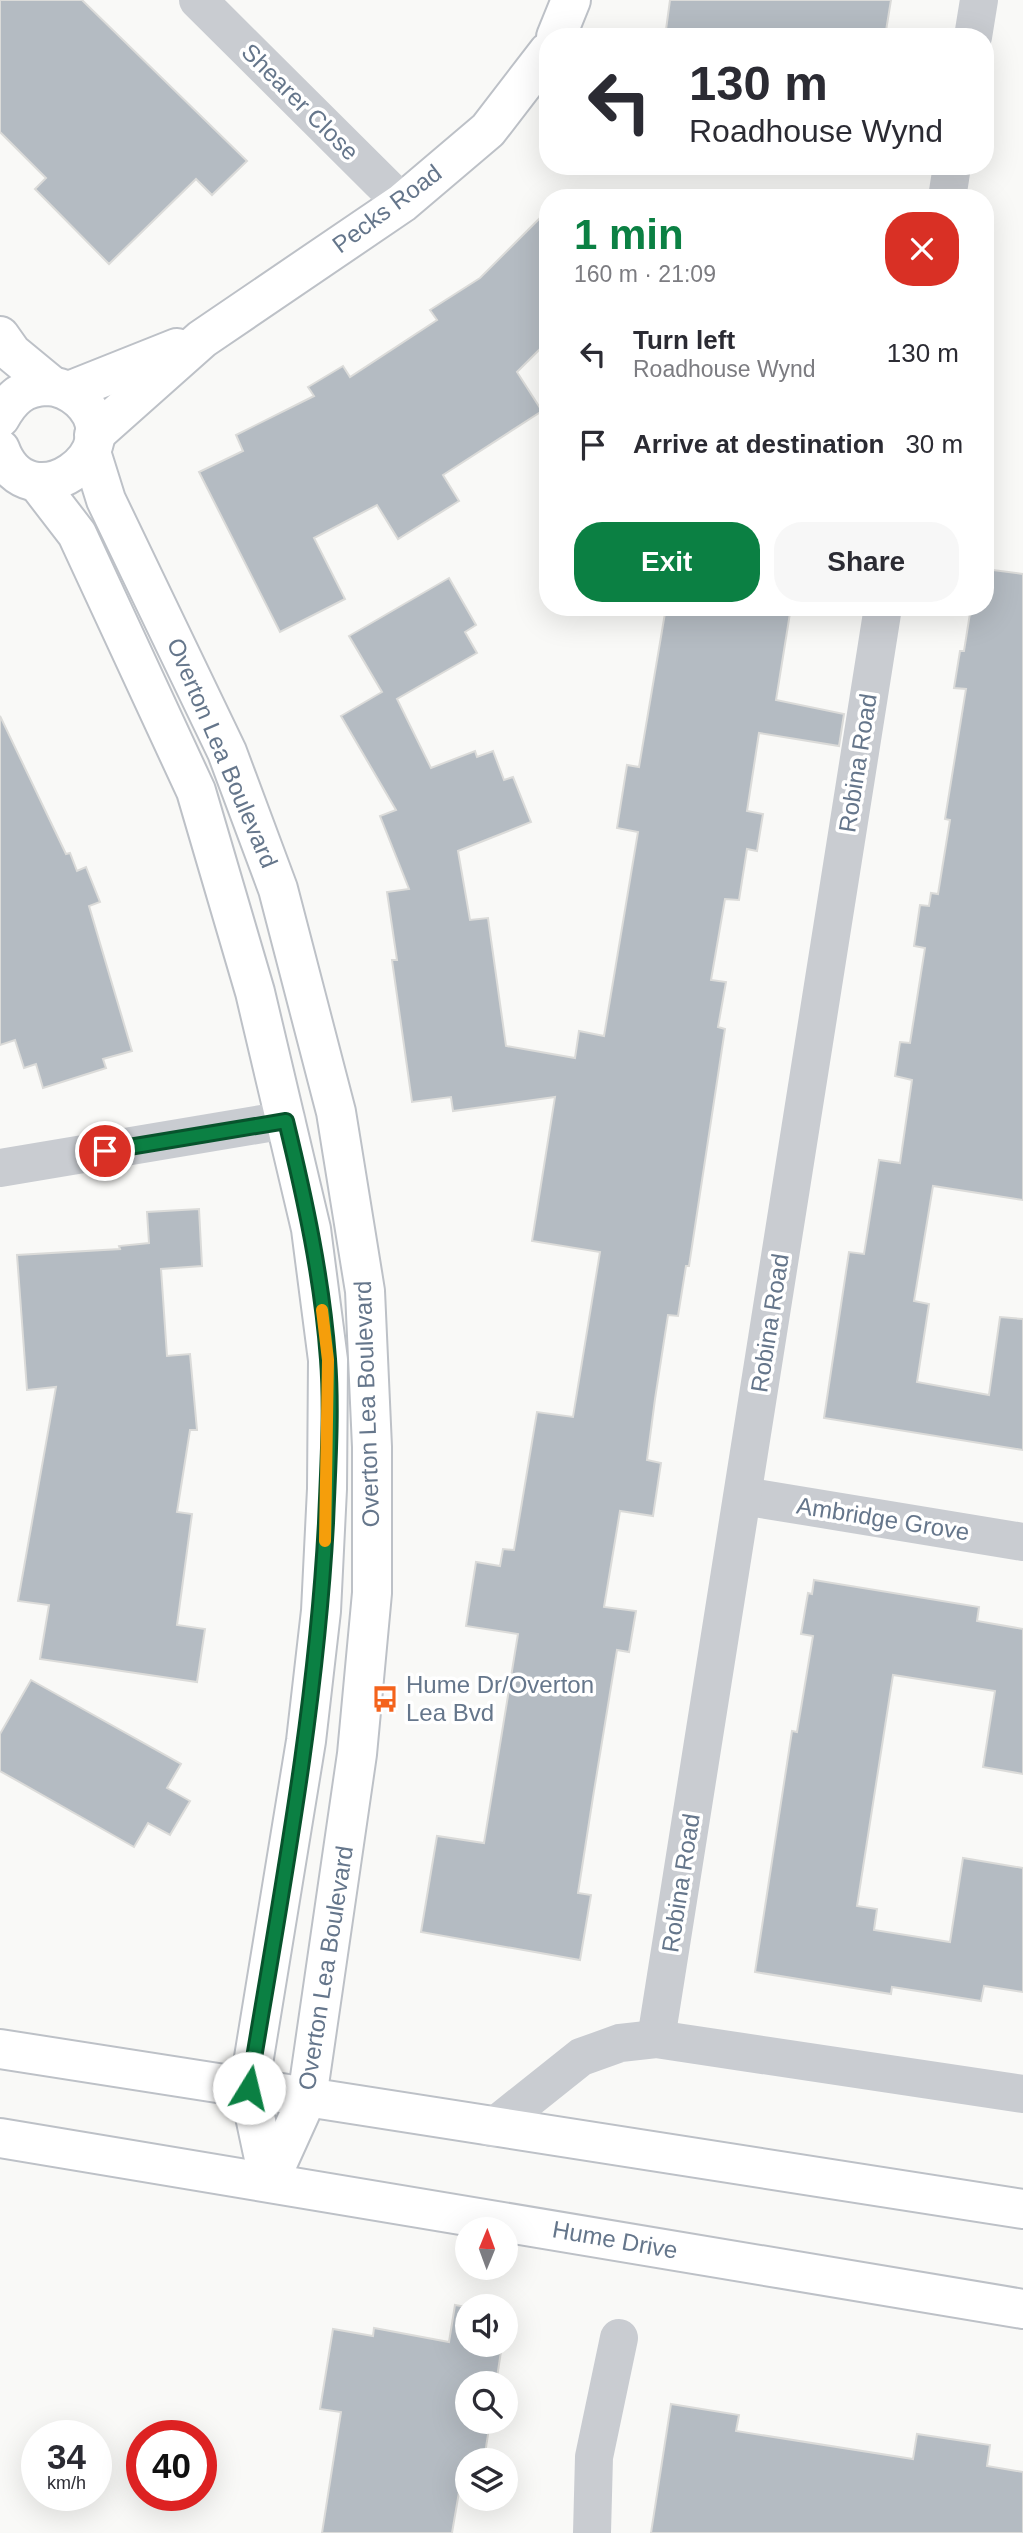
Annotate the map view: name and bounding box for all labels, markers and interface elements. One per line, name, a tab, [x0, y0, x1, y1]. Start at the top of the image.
street label: Shearer Close	[237, 38, 364, 165]
icon: left	[574, 56, 665, 147]
text: 130 m	[689, 56, 828, 110]
text: Roadhouse Wynd	[689, 113, 943, 149]
street label: Pecks Road	[327, 159, 446, 258]
text: 1 min	[574, 211, 684, 258]
button: close	[885, 212, 959, 286]
text: 160 m · 21:09	[574, 261, 716, 287]
text: Turn left	[633, 325, 735, 355]
icon: left	[574, 335, 612, 373]
text: 130 m	[887, 338, 959, 368]
text: Roadhouse Wynd	[633, 356, 816, 382]
icon: arrive	[574, 426, 612, 464]
text: Arrive at destination	[633, 429, 884, 459]
text: 30 m	[905, 429, 963, 459]
button: Exit	[574, 522, 760, 602]
button: Share	[774, 522, 959, 602]
street label: Overton Lea Boulevard	[162, 634, 283, 872]
street label: Robina Road	[833, 692, 882, 834]
pin	[75, 1121, 135, 1181]
icon: arrive	[86, 1132, 124, 1170]
street label: Robina Road	[745, 1252, 794, 1394]
street label: Overton Lea Boulevard	[349, 1280, 384, 1528]
street label: Ambridge Grove	[795, 1492, 971, 1546]
place label: Hume Dr/Overton Lea Bvd	[406, 1671, 594, 1726]
bus stop icon: Hume Dr/Overton Lea Bvd	[370, 1684, 400, 1714]
street label: Robina Road	[656, 1812, 705, 1954]
street label: Overton Lea Boulevard	[293, 1844, 358, 2092]
position arrow	[212, 2051, 286, 2125]
street label: Hume Drive	[550, 2215, 680, 2264]
north arrow	[455, 2217, 518, 2280]
map controls	[455, 2217, 518, 2511]
button: sound	[455, 2294, 518, 2357]
button: search	[455, 2371, 518, 2434]
speed limit sign: 40	[126, 2420, 217, 2511]
text: 34	[47, 2437, 86, 2476]
button: layers	[455, 2448, 518, 2511]
text: km/h	[47, 2473, 86, 2493]

